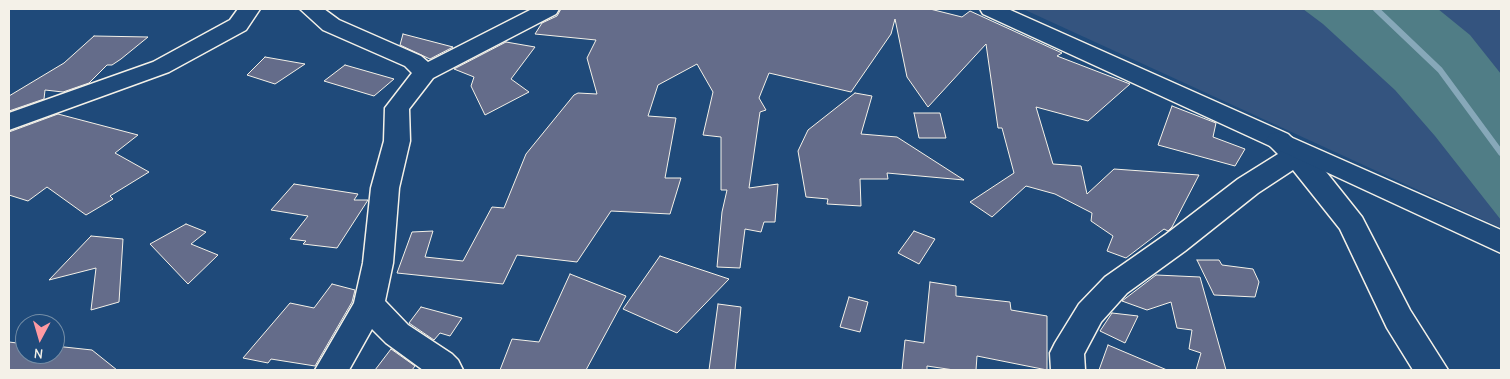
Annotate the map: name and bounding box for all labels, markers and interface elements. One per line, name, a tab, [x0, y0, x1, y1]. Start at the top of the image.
north arrow	[15, 314, 65, 364]
text: N	[33, 344, 44, 362]

